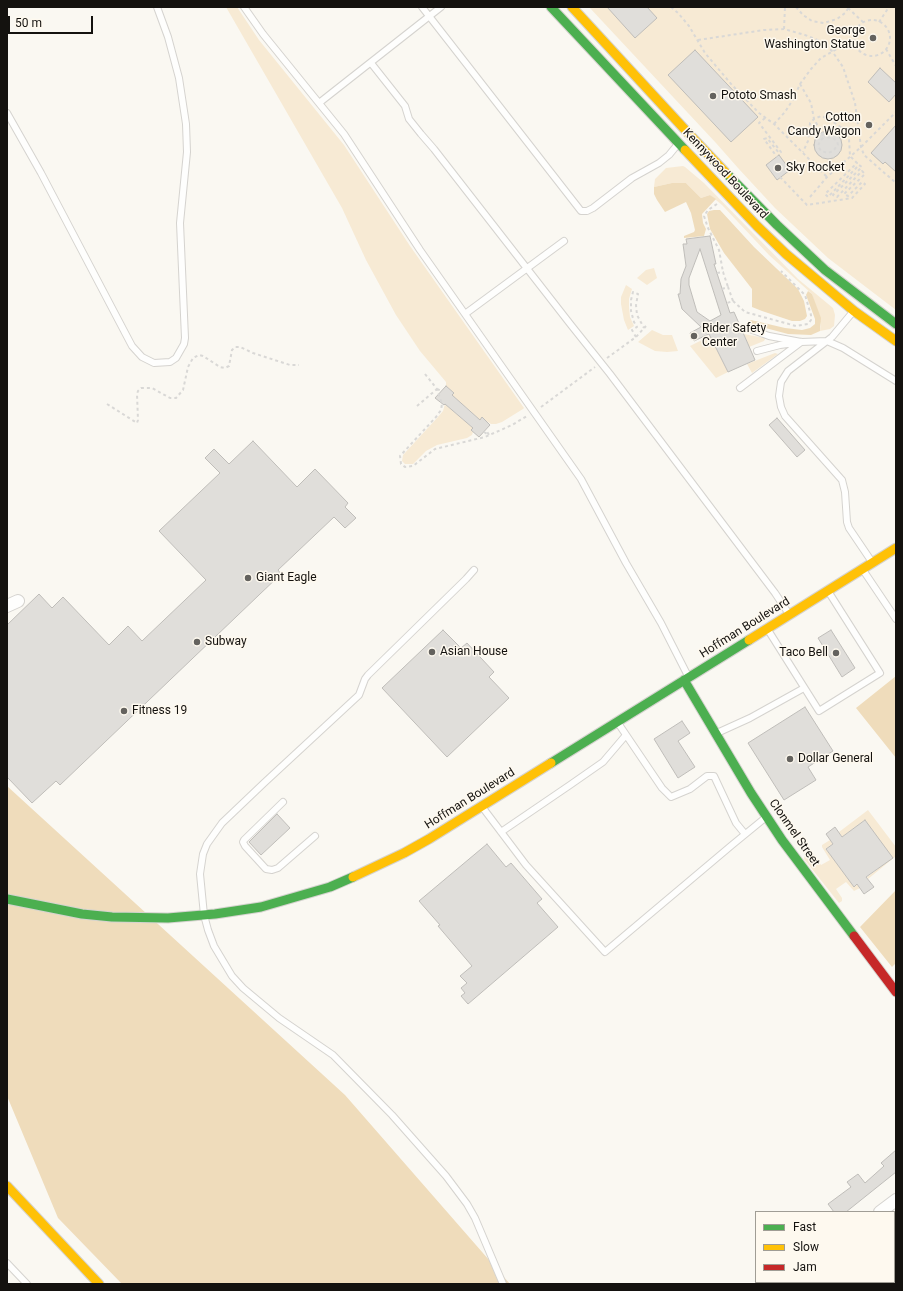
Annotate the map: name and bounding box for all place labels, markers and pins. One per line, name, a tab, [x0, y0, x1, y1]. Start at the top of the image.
place label: George Washington Statue	[764, 24, 865, 52]
marker: George Washington Statue	[868, 33, 878, 43]
place label: Pototo Smash	[721, 89, 797, 103]
marker: Pototo Smash	[708, 91, 718, 101]
place label: Cotton Candy Wagon	[787, 111, 861, 139]
marker: Cotton Candy Wagon	[864, 120, 874, 130]
place label: Sky Rocket	[786, 161, 845, 175]
marker: Sky Rocket	[773, 163, 783, 173]
place label: Rider Safety Center	[702, 322, 766, 350]
marker: Rider Safety Center	[689, 331, 699, 341]
place label: Giant Eagle	[256, 571, 317, 585]
marker: Giant Eagle	[243, 573, 253, 583]
place label: Subway	[205, 635, 247, 649]
marker: Subway	[192, 637, 202, 647]
place label: Asian House	[440, 645, 508, 659]
place label: Taco Bell	[779, 646, 828, 660]
marker: Asian House	[427, 647, 437, 657]
marker: Taco Bell	[831, 648, 841, 658]
place label: Fitness 19	[132, 704, 187, 718]
marker: Fitness 19	[119, 706, 129, 716]
place label: Dollar General	[798, 752, 873, 766]
marker: Dollar General	[785, 754, 795, 764]

